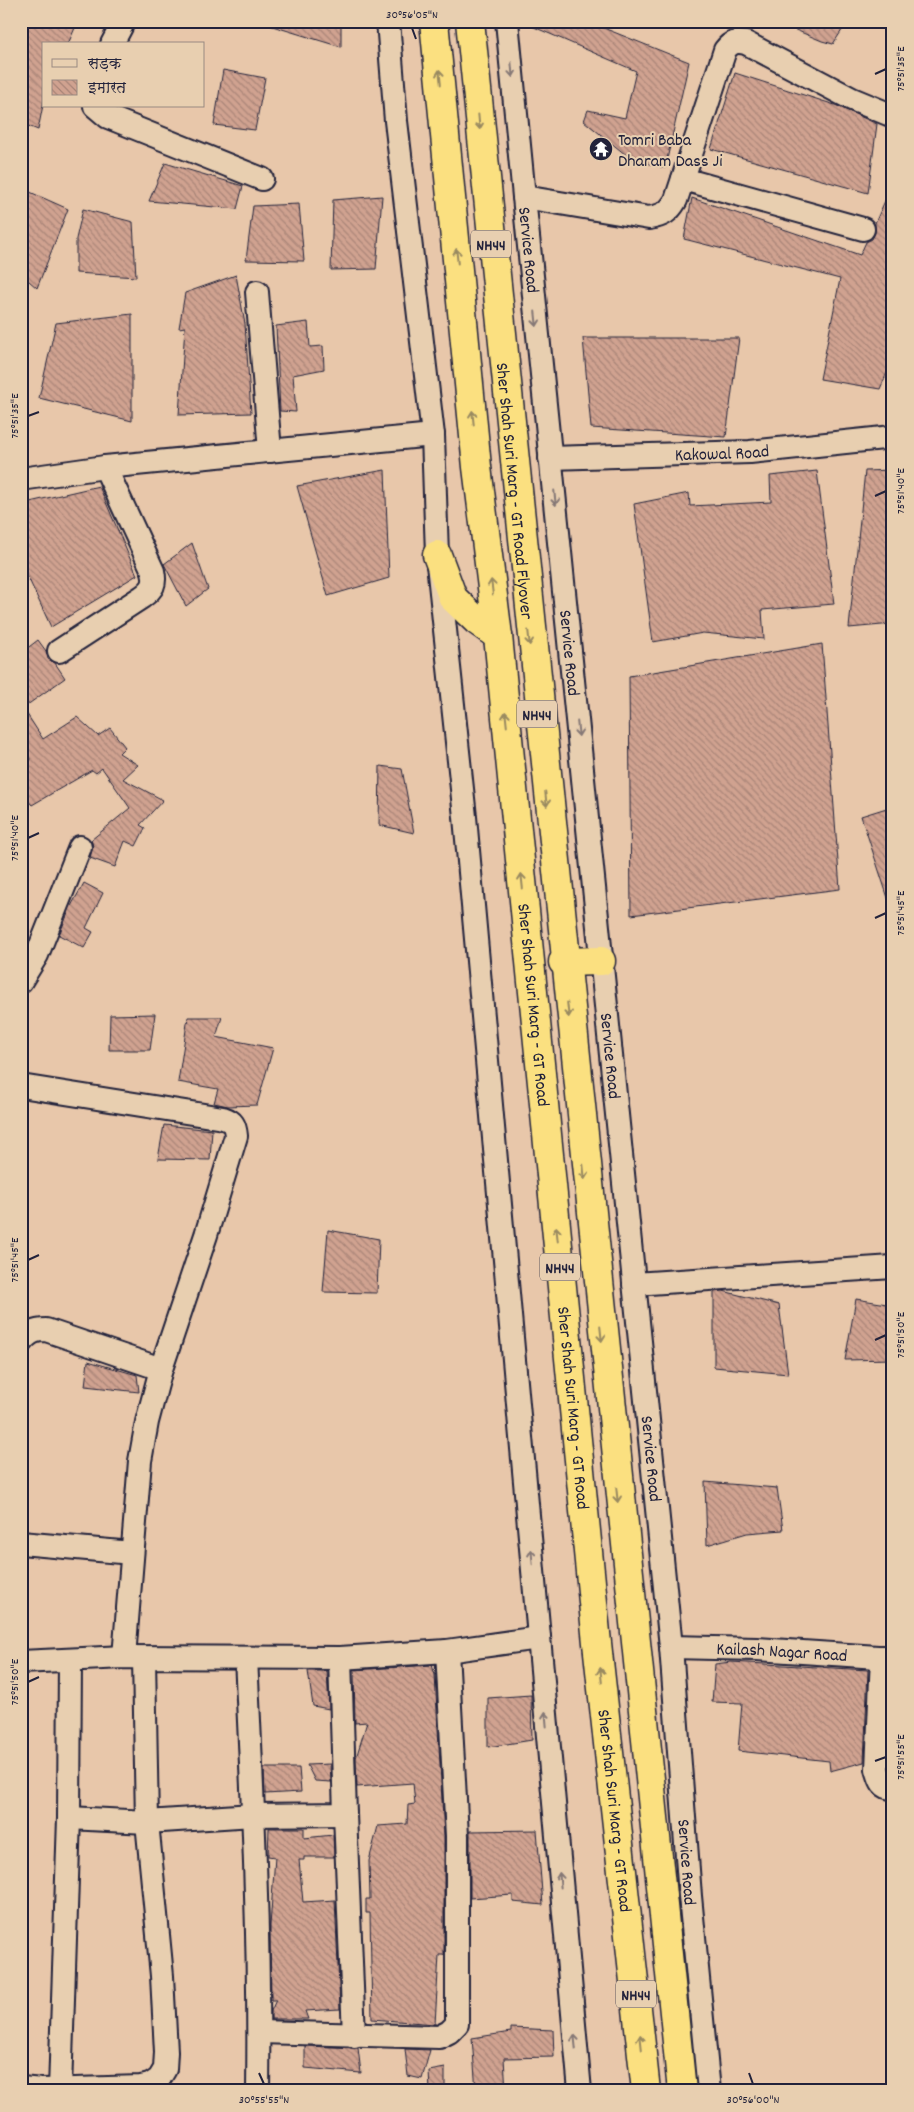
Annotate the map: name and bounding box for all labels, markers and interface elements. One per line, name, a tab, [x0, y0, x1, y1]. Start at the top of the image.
text: 30°56'05"N	[386, 7, 438, 24]
legend	[42, 42, 205, 108]
text: 75°51'35"E	[893, 46, 910, 92]
text: सड़क	[87, 54, 122, 76]
one-way arrow	[507, 62, 517, 78]
one-way arrow	[435, 69, 444, 85]
text: इमारत	[87, 78, 127, 100]
one-way arrow	[474, 114, 484, 130]
place label: Tomri Baba Dharam Dass Ji	[618, 129, 722, 175]
temple icon: Tomri Baba Dharam Dass Ji	[588, 136, 614, 162]
street label: Service Road	[510, 206, 544, 294]
road number: NH44	[471, 230, 511, 258]
one-way arrow	[452, 249, 462, 265]
one-way arrow	[531, 310, 541, 326]
street label: Sher Shah Suri Marg - GT Road Flyover	[488, 362, 538, 621]
text: 75°51'35"E	[7, 393, 24, 439]
one-way arrow	[468, 410, 477, 426]
street label: Kakowal Road	[674, 440, 771, 469]
text: 75°51'40"E	[893, 468, 910, 514]
one-way arrow	[550, 489, 559, 505]
one-way arrow	[487, 580, 497, 596]
street label: Service Road	[551, 609, 585, 697]
one-way arrow	[524, 629, 534, 645]
road number: NH44	[517, 701, 557, 728]
one-way arrow	[501, 712, 511, 728]
one-way arrow	[573, 721, 583, 737]
one-way arrow	[541, 791, 551, 807]
text: 75°51'40"E	[7, 815, 24, 861]
one-way arrow	[517, 873, 527, 889]
text: 75°51'45"E	[893, 890, 910, 935]
street label: Sher Shah Suri Marg - GT Road	[509, 902, 554, 1108]
one-way arrow	[563, 1002, 573, 1018]
street label: Service Road	[592, 1012, 625, 1100]
one-way arrow	[579, 1164, 589, 1180]
one-way arrow	[552, 1227, 562, 1243]
text: 75°51'45"E	[7, 1237, 24, 1282]
road number: NH44	[540, 1254, 580, 1280]
street label: Sher Shah Suri Marg - GT Road	[549, 1305, 594, 1511]
text: 75°51'50"E	[893, 1311, 910, 1358]
one-way arrow	[596, 1325, 606, 1341]
street label: Service Road	[633, 1415, 666, 1503]
one-way arrow	[613, 1487, 622, 1503]
one-way arrow	[527, 1549, 537, 1565]
street label: Kailash Nagar Road	[716, 1638, 848, 1670]
text: 75°51'50"E	[7, 1658, 24, 1705]
one-way arrow	[596, 1667, 606, 1683]
street label: Sher Shah Suri Marg - GT Road	[589, 1708, 636, 1914]
one-way arrow	[541, 1711, 551, 1727]
text: 75°51'55"E	[893, 1734, 910, 1780]
street label: Service Road	[669, 1818, 701, 1907]
one-way arrow	[555, 1873, 565, 1889]
road number: NH44	[616, 1980, 656, 2008]
one-way arrow	[570, 2035, 580, 2051]
one-way arrow	[636, 2035, 646, 2051]
text: 30°55'55"N	[239, 2092, 289, 2109]
text: 30°56'00"N	[727, 2092, 779, 2109]

